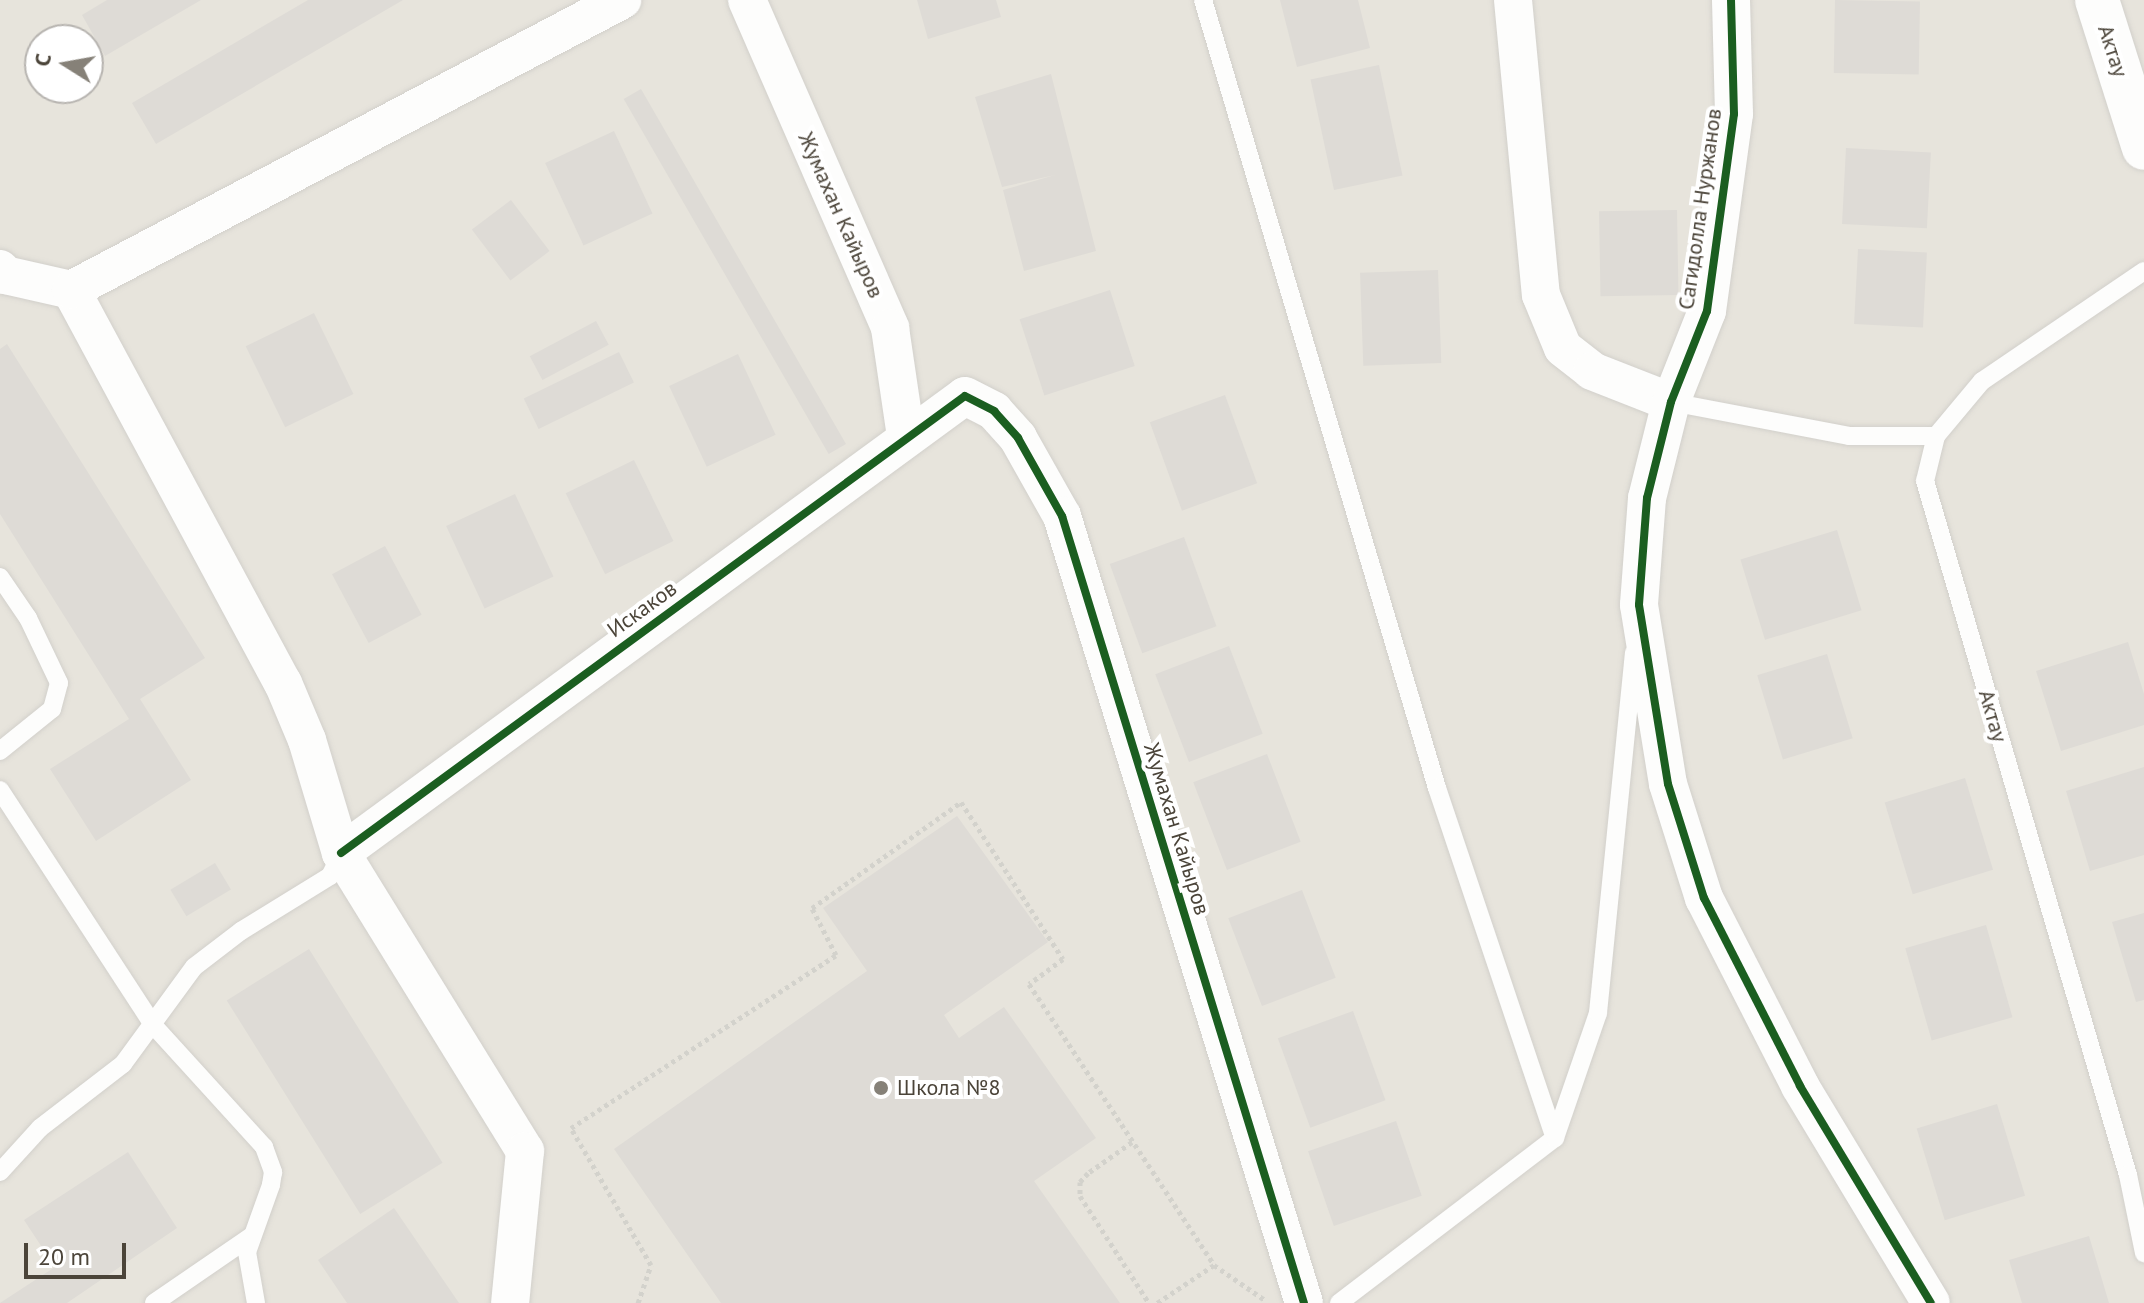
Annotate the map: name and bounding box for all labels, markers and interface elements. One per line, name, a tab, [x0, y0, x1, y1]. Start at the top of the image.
street label: Актау	[2092, 22, 2134, 80]
north arrow	[24, 24, 104, 104]
text: С	[27, 51, 57, 69]
street label: Сагидолла Нуржанов	[1673, 107, 1727, 311]
street label: Жумахан Кайыров	[793, 128, 889, 302]
street label: Искаков	[602, 575, 682, 643]
street label: Актау	[1973, 687, 2013, 745]
street label: Жумахан Кайыров	[1138, 740, 1216, 918]
place label: Школа №8	[897, 1075, 1001, 1101]
marker: Школа №8	[872, 1079, 890, 1097]
scale bar	[28, 1227, 130, 1277]
text: 20 m	[38, 1241, 90, 1272]

